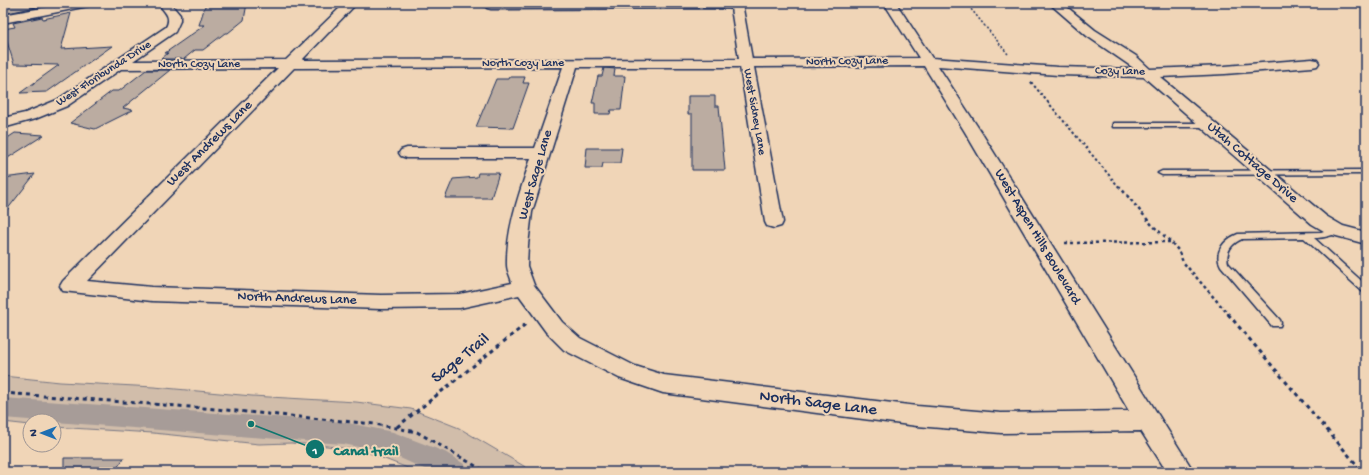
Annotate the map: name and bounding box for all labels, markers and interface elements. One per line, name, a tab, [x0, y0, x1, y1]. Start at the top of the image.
street label: West Floribunda Drive	[54, 38, 155, 110]
street label: North Cozy Lane	[806, 54, 889, 70]
street label: North Cozy Lane	[482, 57, 565, 71]
street label: North Cozy Lane	[158, 58, 241, 72]
street label: Cozy Lane	[1095, 65, 1146, 79]
street label: West Sidney Lane	[740, 68, 769, 157]
street label: West Andrews Lane	[163, 97, 257, 191]
street label: Utah Cottage Drive	[1203, 119, 1302, 208]
street label: West Sage Lane	[515, 127, 557, 222]
street label: West Aspen Hills Boulevard	[990, 166, 1085, 309]
street label: North Andrews Lane	[237, 288, 358, 310]
street label: Sage Trail	[428, 329, 494, 389]
street label: North Sage Lane	[758, 387, 878, 421]
north arrow	[22, 413, 62, 453]
text: N	[28, 429, 40, 437]
callout: Canal trail	[305, 436, 407, 463]
text: Canal trail	[332, 443, 399, 461]
text: 1	[312, 445, 318, 459]

